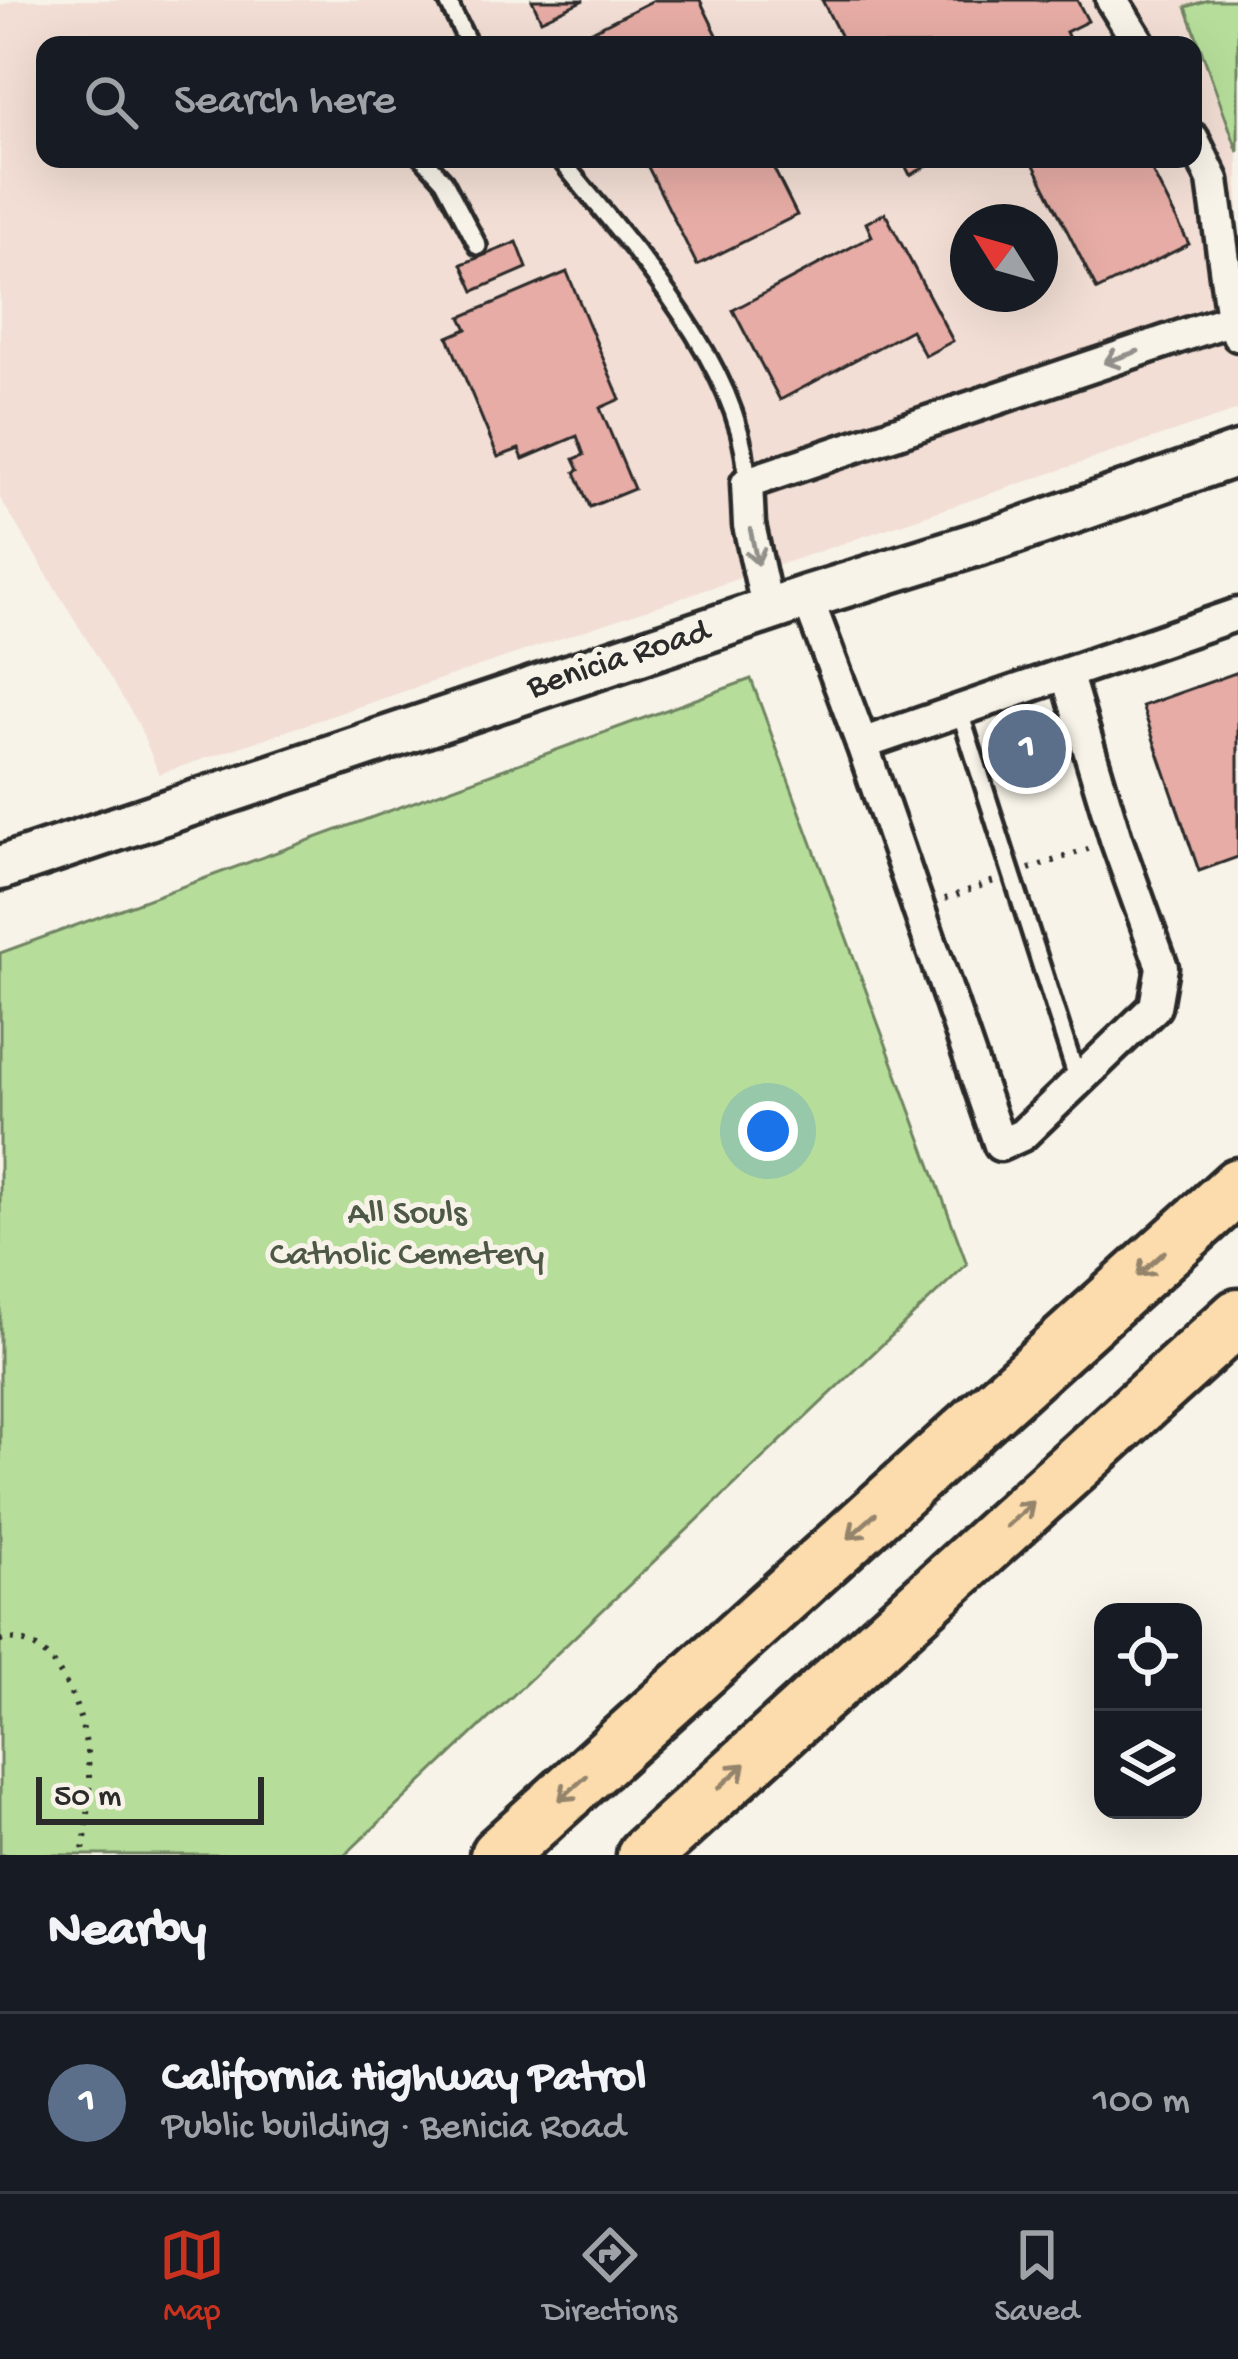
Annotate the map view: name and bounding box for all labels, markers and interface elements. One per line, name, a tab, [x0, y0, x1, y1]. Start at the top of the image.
search box	[36, 36, 1202, 168]
icon: search	[78, 69, 144, 135]
text: Search here	[174, 76, 396, 129]
north arrow	[950, 204, 1058, 312]
one-way arrow	[1103, 347, 1141, 369]
one-way arrow	[744, 528, 767, 566]
street label: Benicia Road	[521, 610, 718, 711]
pin: 1	[988, 704, 1066, 794]
your location	[738, 1101, 798, 1161]
park label: All Souls Catholic Cemetery	[270, 1194, 545, 1278]
one-way arrow	[1137, 1250, 1167, 1277]
one-way arrow	[1005, 1501, 1035, 1528]
one-way arrow	[848, 1512, 878, 1539]
map controls	[1094, 1603, 1202, 1819]
button: locate	[1094, 1603, 1202, 1711]
button: layers	[1094, 1711, 1202, 1819]
one-way arrow	[716, 1763, 746, 1790]
scale bar	[36, 1771, 264, 1824]
one-way arrow	[558, 1774, 588, 1801]
text: 50 m	[54, 1779, 121, 1817]
text: Nearby	[48, 1903, 206, 1963]
text: California Highway Patrol	[162, 2053, 646, 2106]
text: 1	[79, 2080, 95, 2126]
text: 100 m	[1093, 2080, 1190, 2126]
text: Public building · Benicia Road	[162, 2106, 625, 2152]
tab: Map	[159, 2222, 225, 2332]
tab: Directions	[543, 2222, 677, 2332]
tab: Saved	[995, 2222, 1079, 2332]

